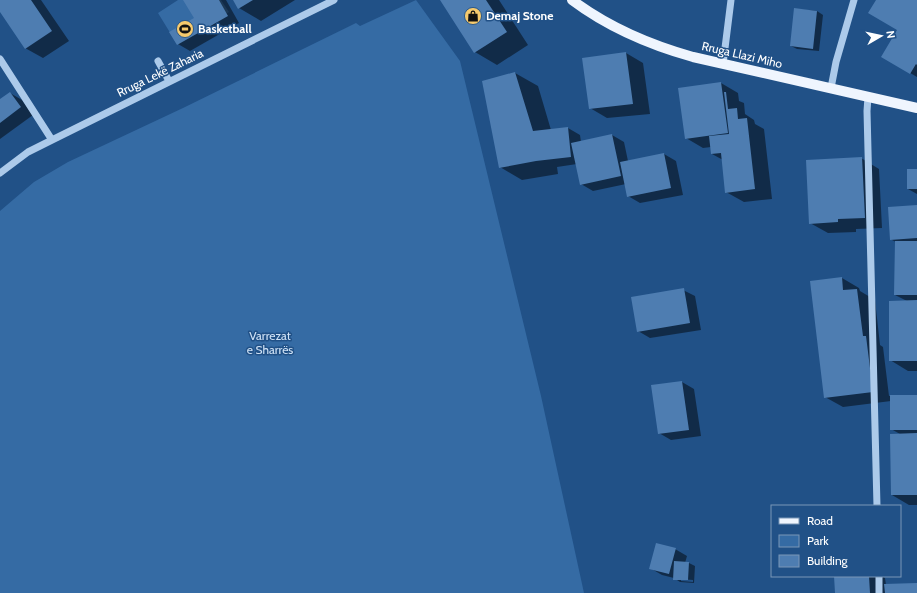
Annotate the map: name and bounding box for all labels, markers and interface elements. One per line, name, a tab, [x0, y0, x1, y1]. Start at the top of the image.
shop icon: Demaj Stone	[463, 6, 483, 26]
place label: Demaj Stone	[486, 8, 553, 23]
north arrow	[861, 16, 901, 56]
sports icon: Basketball	[175, 19, 195, 39]
place label: Basketball	[198, 21, 252, 36]
text: N	[883, 29, 898, 39]
street label: Rruga Llazi Miho	[700, 38, 784, 71]
street label: Rruga Lekë Zaharia	[114, 45, 206, 100]
park label: Varrezat e Sharrës	[247, 328, 293, 357]
legend	[771, 505, 901, 577]
text: Road	[807, 513, 833, 528]
text: Park	[807, 533, 829, 548]
text: Building	[807, 553, 849, 568]

